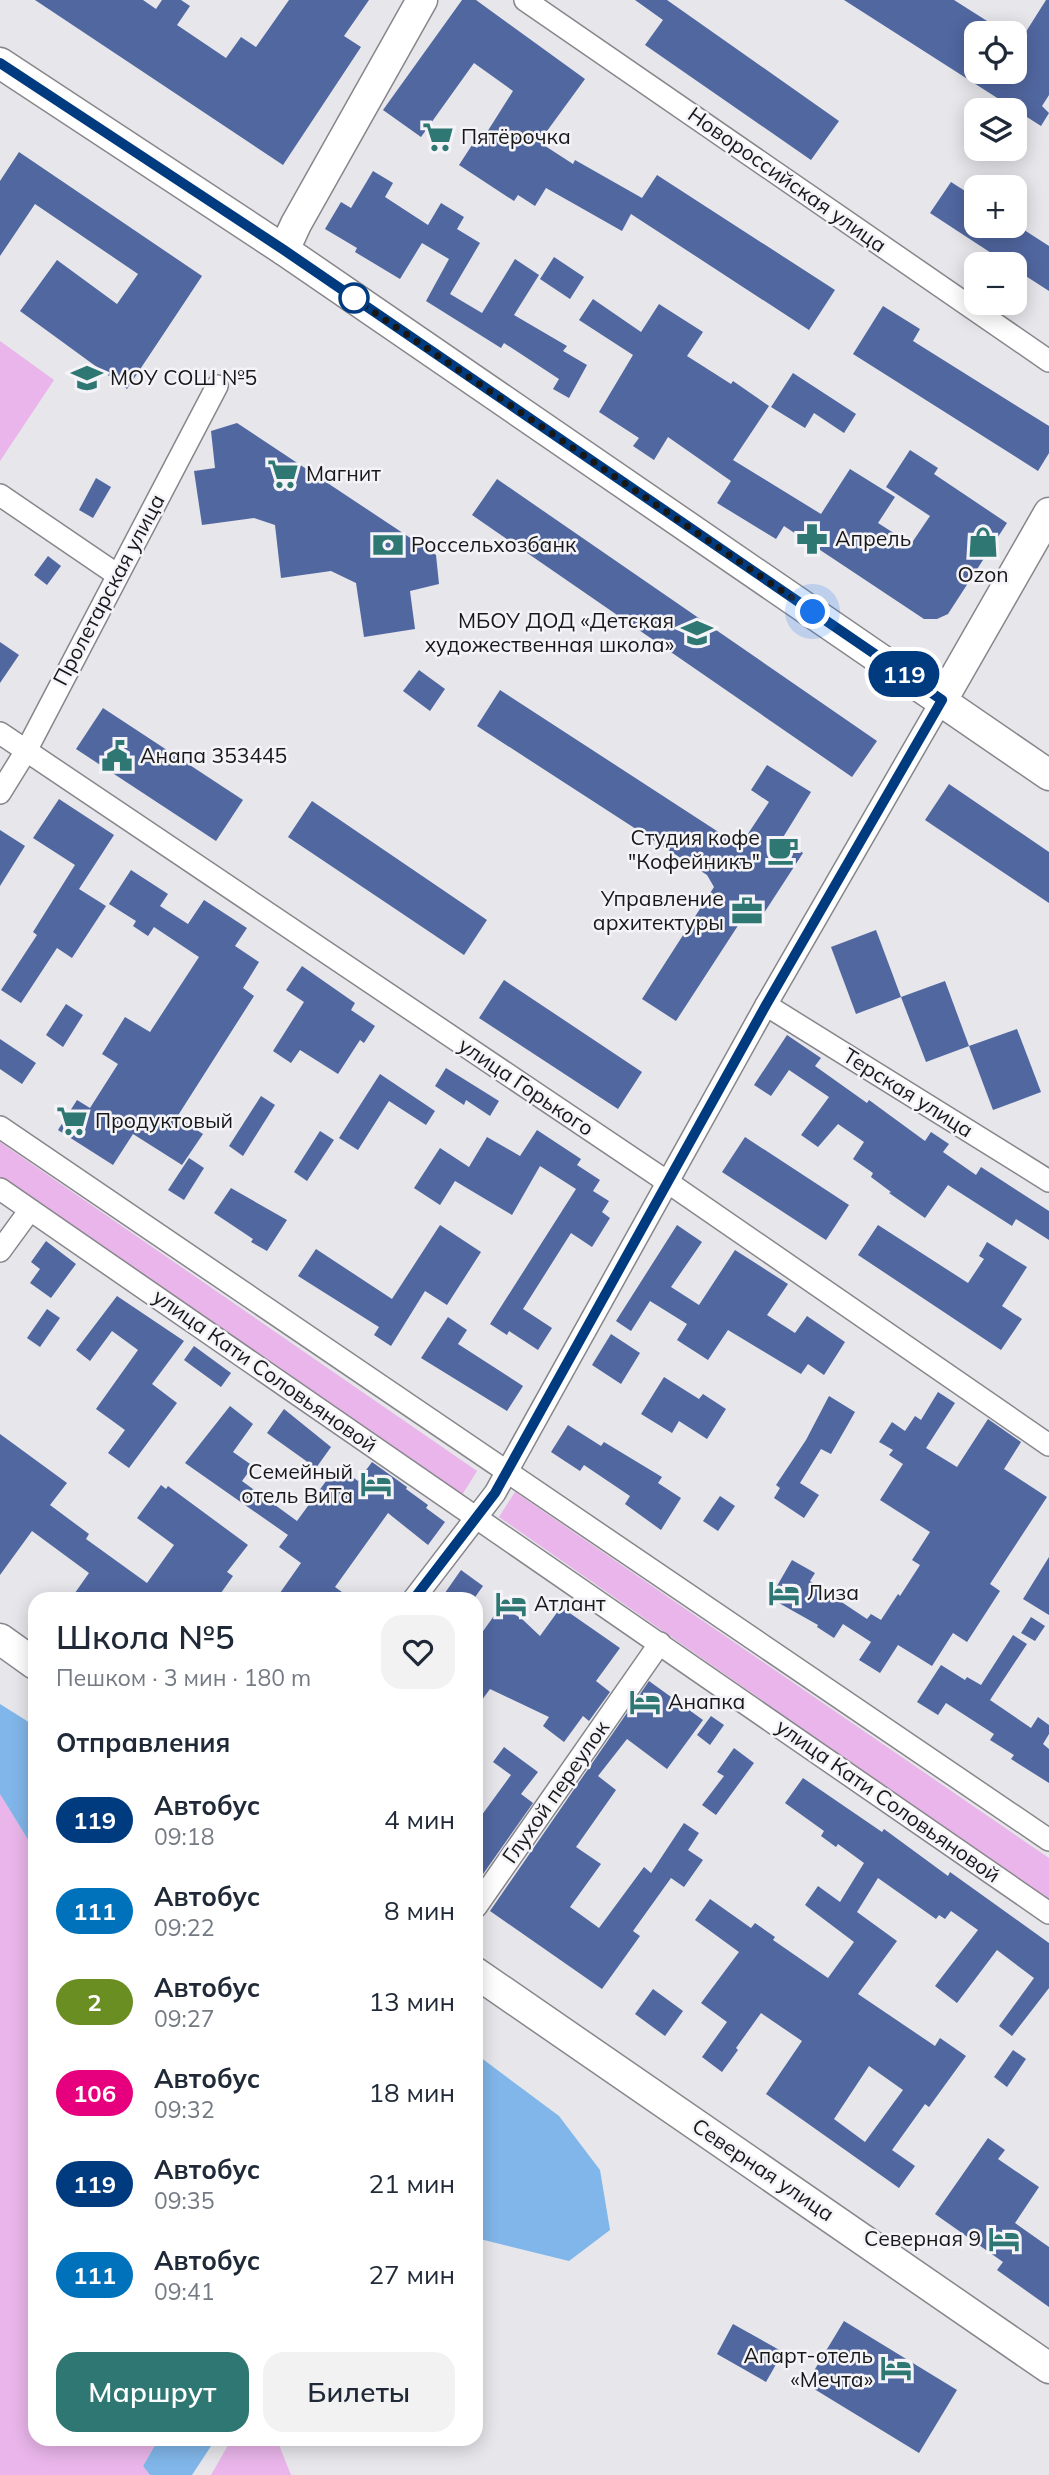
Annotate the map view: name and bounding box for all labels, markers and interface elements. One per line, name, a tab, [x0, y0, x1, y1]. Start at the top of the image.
map controls	[964, 21, 1027, 315]
button: locate	[964, 21, 1027, 84]
button: layers	[964, 98, 1027, 161]
street label: Новороссийская улица	[683, 101, 892, 258]
supermarket icon: Пятёрочка	[421, 120, 455, 154]
place label: Пятёрочка	[461, 123, 571, 149]
button: +	[964, 175, 1027, 238]
button: −	[964, 252, 1027, 315]
unlabelled marker	[339, 283, 369, 313]
school or university icon: МОУ СОШ №5	[70, 361, 104, 395]
place label: МОУ СОШ №5	[110, 364, 257, 390]
supermarket icon: Магнит	[266, 457, 300, 491]
place label: Магнит	[306, 460, 381, 486]
street label: Пролетарская улица	[47, 489, 170, 690]
pharmacy icon: Апрель	[795, 522, 829, 556]
place label: Апрель	[835, 525, 911, 551]
shop icon: Ozon	[966, 525, 1000, 559]
bank icon: Россельхозбанк	[371, 528, 405, 562]
place label: Россельхозбанк	[411, 531, 577, 557]
place label: Ozon	[957, 561, 1009, 587]
your location	[795, 594, 830, 629]
place label: МБОУ ДОД «Детская художественная школа»	[425, 607, 674, 657]
school or university icon: МБОУ ДОД «Детская художественная школа»	[680, 616, 714, 650]
line badge: 119	[864, 651, 944, 697]
text: 119	[882, 659, 926, 689]
public building icon: Анапа 353445	[100, 739, 134, 773]
place label: Анапа 353445	[140, 742, 287, 768]
place label: Студия кофе "Кофейникъ"	[628, 824, 760, 874]
cafe icon: Студия кофе "Кофейникъ"	[766, 833, 800, 867]
place label: Управление архитектуры	[593, 885, 724, 935]
office icon: Управление архитектуры	[730, 894, 764, 928]
street label: улица Горького	[454, 1031, 599, 1141]
street label: Терская улица	[839, 1042, 978, 1143]
supermarket icon: Продуктовый	[55, 1104, 89, 1138]
place label: Продуктовый	[95, 1107, 233, 1133]
street label: улица Кати Соловьяновой	[148, 1283, 383, 1458]
place label: Семейный отель ВиТа	[241, 1458, 353, 1508]
hotel icon: Семейный отель ВиТа	[359, 1467, 393, 1501]
hotel icon: Лиза	[767, 1576, 801, 1610]
place label: Лиза	[807, 1579, 859, 1605]
hotel icon: Атлант	[494, 1587, 528, 1621]
place label: Атлант	[534, 1590, 606, 1616]
button: heart	[381, 1615, 455, 1689]
text: Школа №5	[56, 1616, 234, 1657]
text: Пешком · 3 мин · 180 m	[56, 1663, 311, 1692]
hotel icon: Анапка	[628, 1685, 662, 1719]
place label: Анапка	[668, 1688, 745, 1714]
street label: улица Кати Соловьяновой	[771, 1713, 1006, 1888]
street label: Глухой переулок	[496, 1714, 615, 1868]
text: Отправления	[56, 1726, 230, 1759]
text: Автобус	[154, 1789, 260, 1822]
text: 4 мин	[384, 1803, 455, 1836]
text: 119	[73, 1805, 116, 1835]
text: 09:18	[154, 1822, 214, 1851]
text: Автобус	[154, 1880, 260, 1913]
text: 8 мин	[384, 1894, 455, 1927]
text: 111	[73, 1896, 116, 1926]
text: 09:22	[154, 1913, 214, 1942]
text: Автобус	[154, 1971, 260, 2004]
text: 13 мин	[368, 1985, 455, 2018]
text: 2	[87, 1987, 102, 2017]
text: 09:27	[154, 2004, 214, 2033]
text: Автобус	[154, 2062, 260, 2095]
text: 18 мин	[368, 2076, 455, 2109]
text: 106	[73, 2078, 116, 2108]
text: 09:32	[154, 2095, 214, 2124]
street label: Северная улица	[688, 2112, 839, 2226]
text: Автобус	[154, 2153, 260, 2186]
text: 21 мин	[368, 2167, 455, 2200]
text: 119	[73, 2169, 116, 2199]
text: 09:35	[154, 2186, 214, 2215]
hotel icon: Северная 9	[987, 2222, 1021, 2256]
place label: Северная 9	[864, 2225, 981, 2251]
text: Автобус	[154, 2244, 260, 2277]
text: 27 мин	[368, 2258, 455, 2291]
text: 111	[73, 2260, 116, 2290]
text: 09:41	[154, 2277, 214, 2306]
place label: Апарт-отель «Мечта»	[743, 2342, 873, 2392]
hotel icon: Апарт-отель «Мечта»	[879, 2351, 913, 2385]
button: Маршрут	[56, 2352, 249, 2432]
button: Билеты	[263, 2352, 455, 2432]

